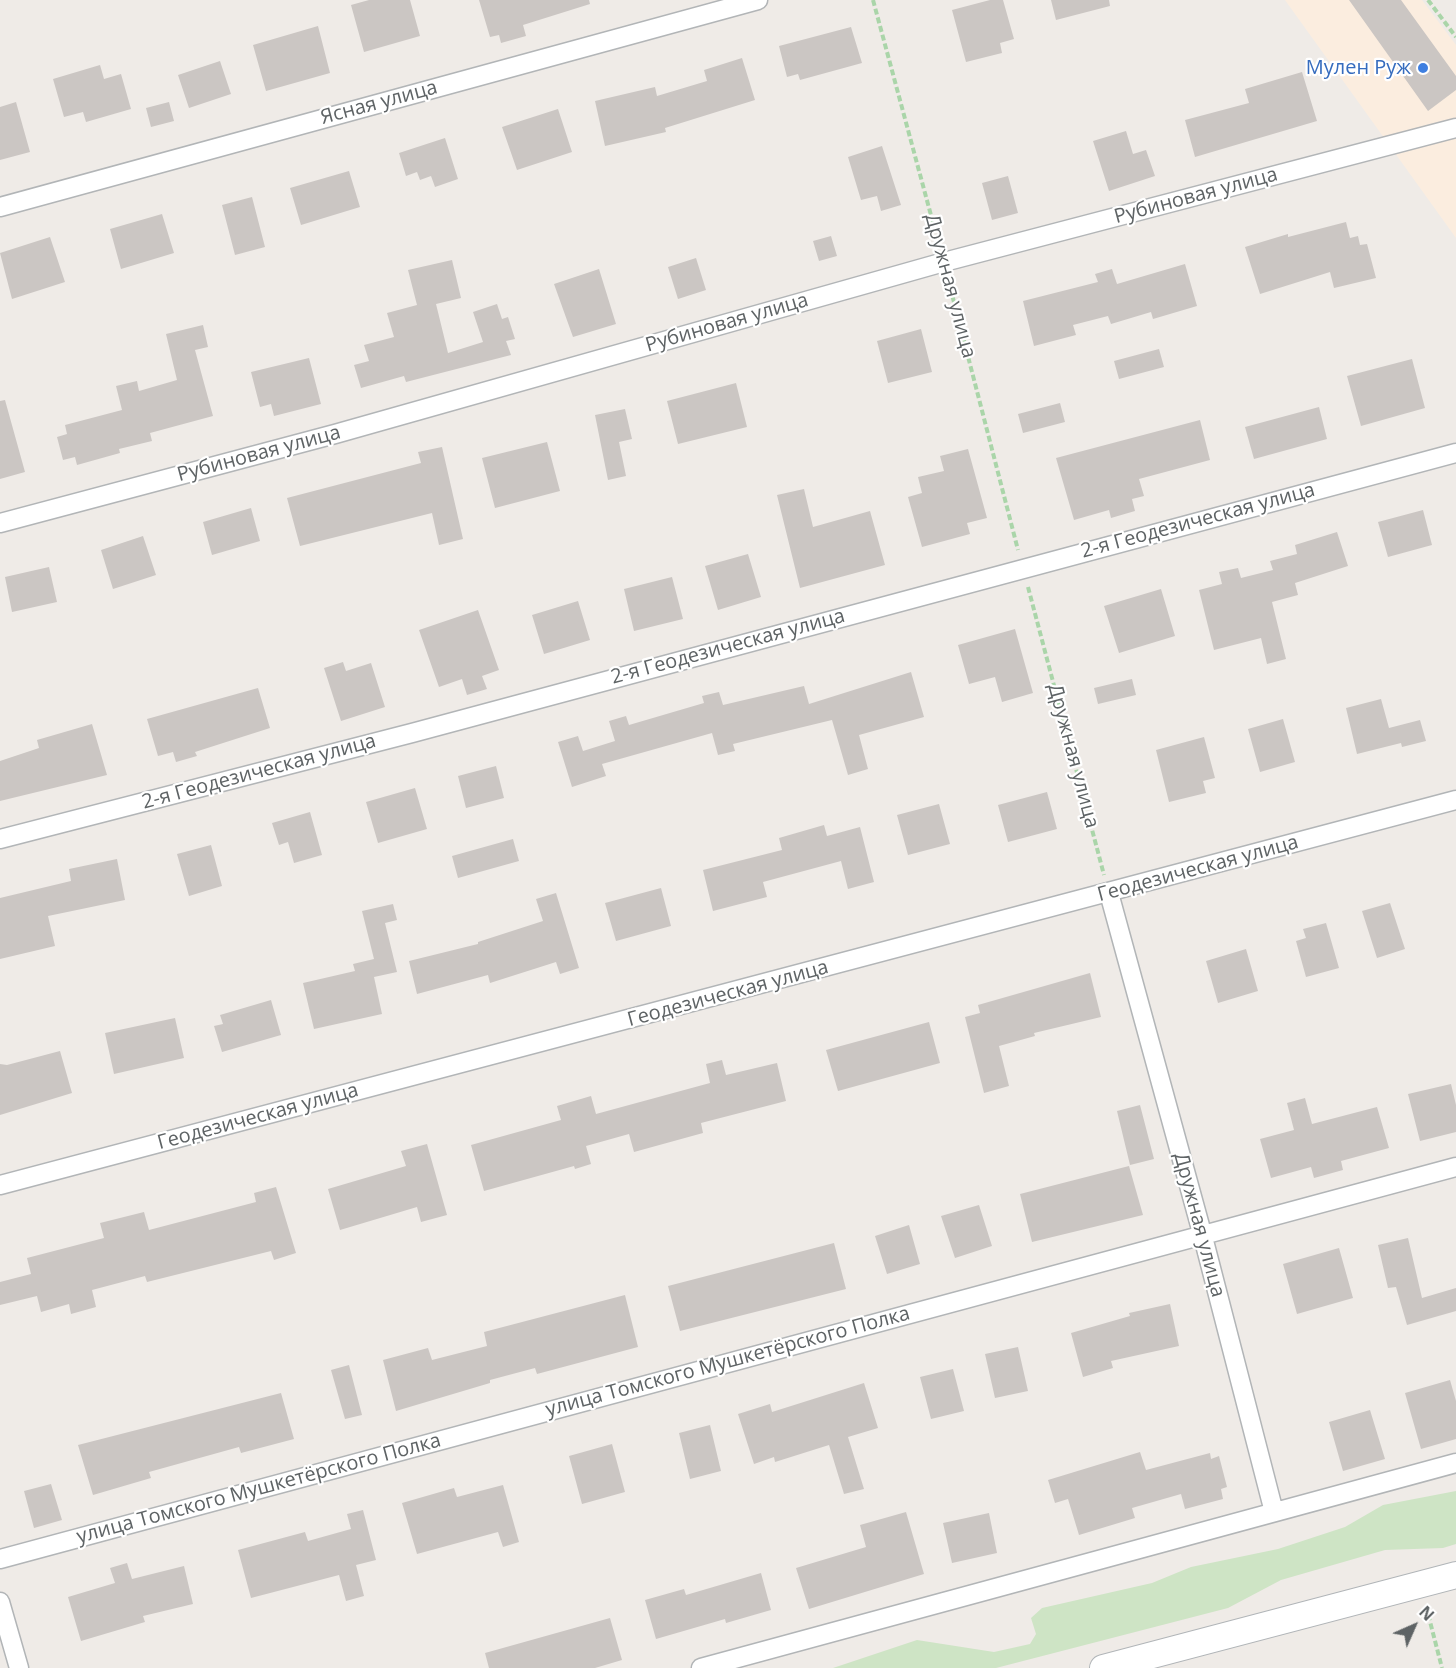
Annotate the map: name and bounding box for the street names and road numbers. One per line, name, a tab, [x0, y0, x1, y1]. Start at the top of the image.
street label: Ясная улица	[318, 76, 440, 130]
street label: Рубиновая улица	[1112, 163, 1280, 229]
street label: Дружная улица	[919, 211, 981, 361]
street label: Рубиновая улица	[643, 288, 811, 358]
street label: Рубиновая улица	[175, 421, 343, 487]
street label: 2-я Геодезическая улица	[1078, 478, 1318, 564]
street label: 2-я Геодезическая улица	[608, 604, 848, 690]
street label: Дружная улица	[1042, 681, 1104, 831]
street label: 2-я Геодезическая улица	[139, 729, 379, 815]
street label: Геодезическая улица	[1095, 831, 1301, 907]
street label: Геодезическая улица	[625, 956, 831, 1032]
street label: Геодезическая улица	[155, 1079, 361, 1155]
street label: Дружная улица	[1168, 1150, 1230, 1300]
street label: улица Томского Мушкетёрского Полка	[543, 1302, 913, 1422]
street label: улица Томского Мушкетёрского Полка	[74, 1429, 444, 1549]

